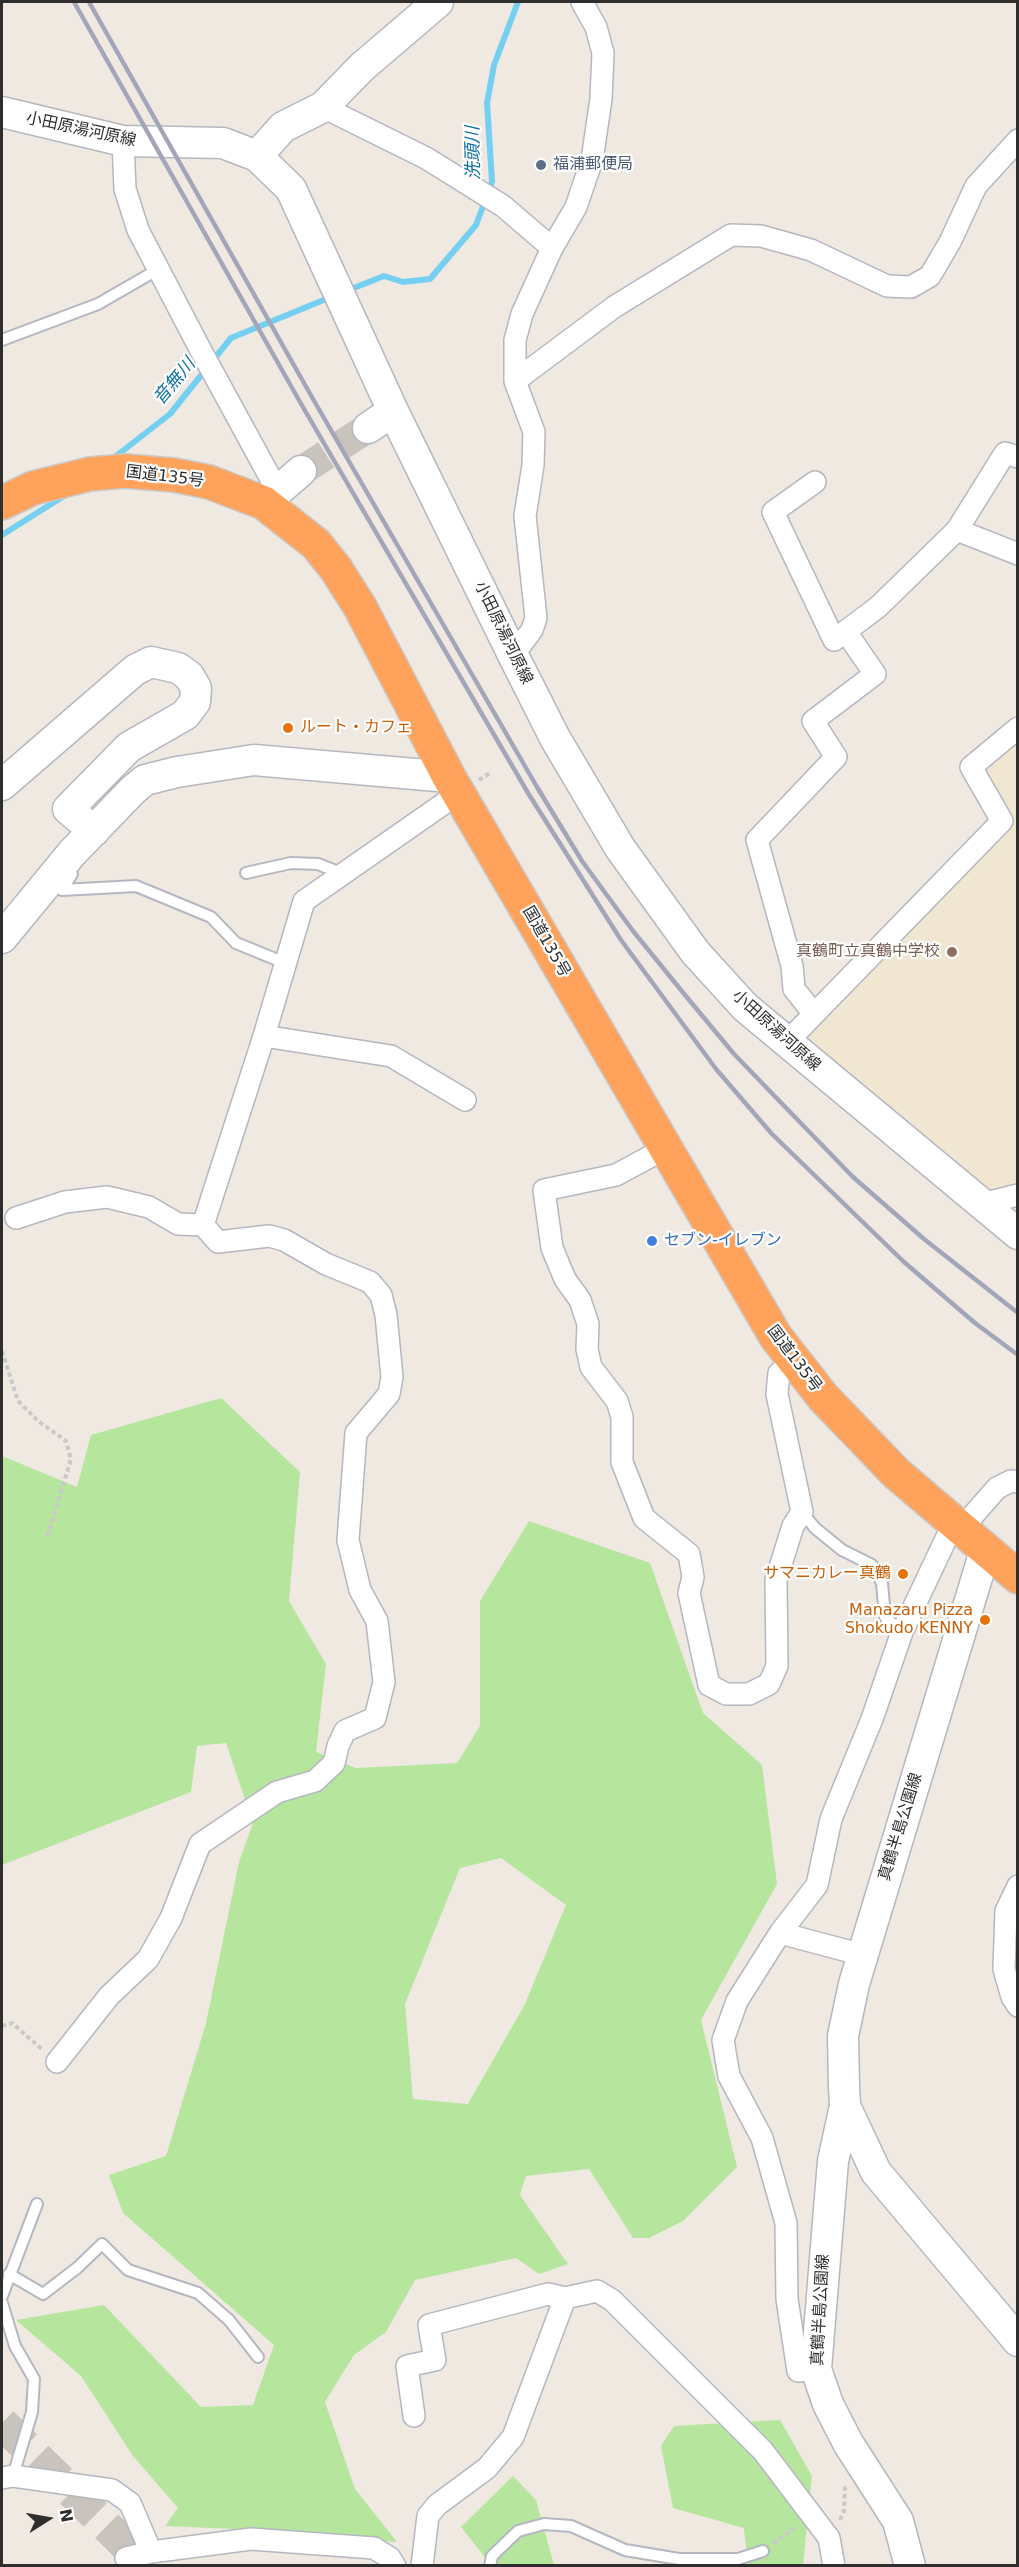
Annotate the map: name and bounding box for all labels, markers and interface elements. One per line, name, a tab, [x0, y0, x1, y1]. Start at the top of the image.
street label: 小田原湯河原線	[24, 109, 138, 151]
water label: 洗頭川	[463, 126, 485, 180]
place label: 福浦郵便局	[553, 155, 633, 175]
marker: 福浦郵便局	[534, 158, 548, 172]
water label: 音無川	[149, 354, 201, 410]
street label: 国道135号	[125, 463, 205, 491]
street label: 小田原湯河原線	[470, 578, 536, 688]
place label: ルート・カフェ	[300, 718, 412, 738]
marker: ルート・カフェ	[281, 721, 295, 735]
street label: 国道135号	[518, 903, 574, 981]
place label: 真鶴町立真鶴中学校	[796, 942, 940, 962]
marker: 真鶴町立真鶴中学校	[945, 945, 959, 959]
street label: 小田原湯河原線	[728, 986, 824, 1076]
place label: セブン-イレブン	[664, 1231, 782, 1251]
marker: セブン-イレブン	[645, 1234, 659, 1248]
street label: 国道135号	[763, 1322, 825, 1396]
place label: サマニカレー真鶴	[763, 1564, 891, 1584]
marker: サマニカレー真鶴	[896, 1567, 910, 1581]
place label: Manazaru Pizza Shokudo KENNY	[845, 1601, 973, 1639]
marker: Manazaru Pizza Shokudo KENNY	[978, 1613, 992, 1627]
street label: 真鶴半島公園線	[875, 1771, 927, 1883]
street label: 真鶴半島公園線	[808, 2254, 834, 2366]
north arrow	[18, 2489, 78, 2549]
text: N	[56, 2507, 77, 2524]

